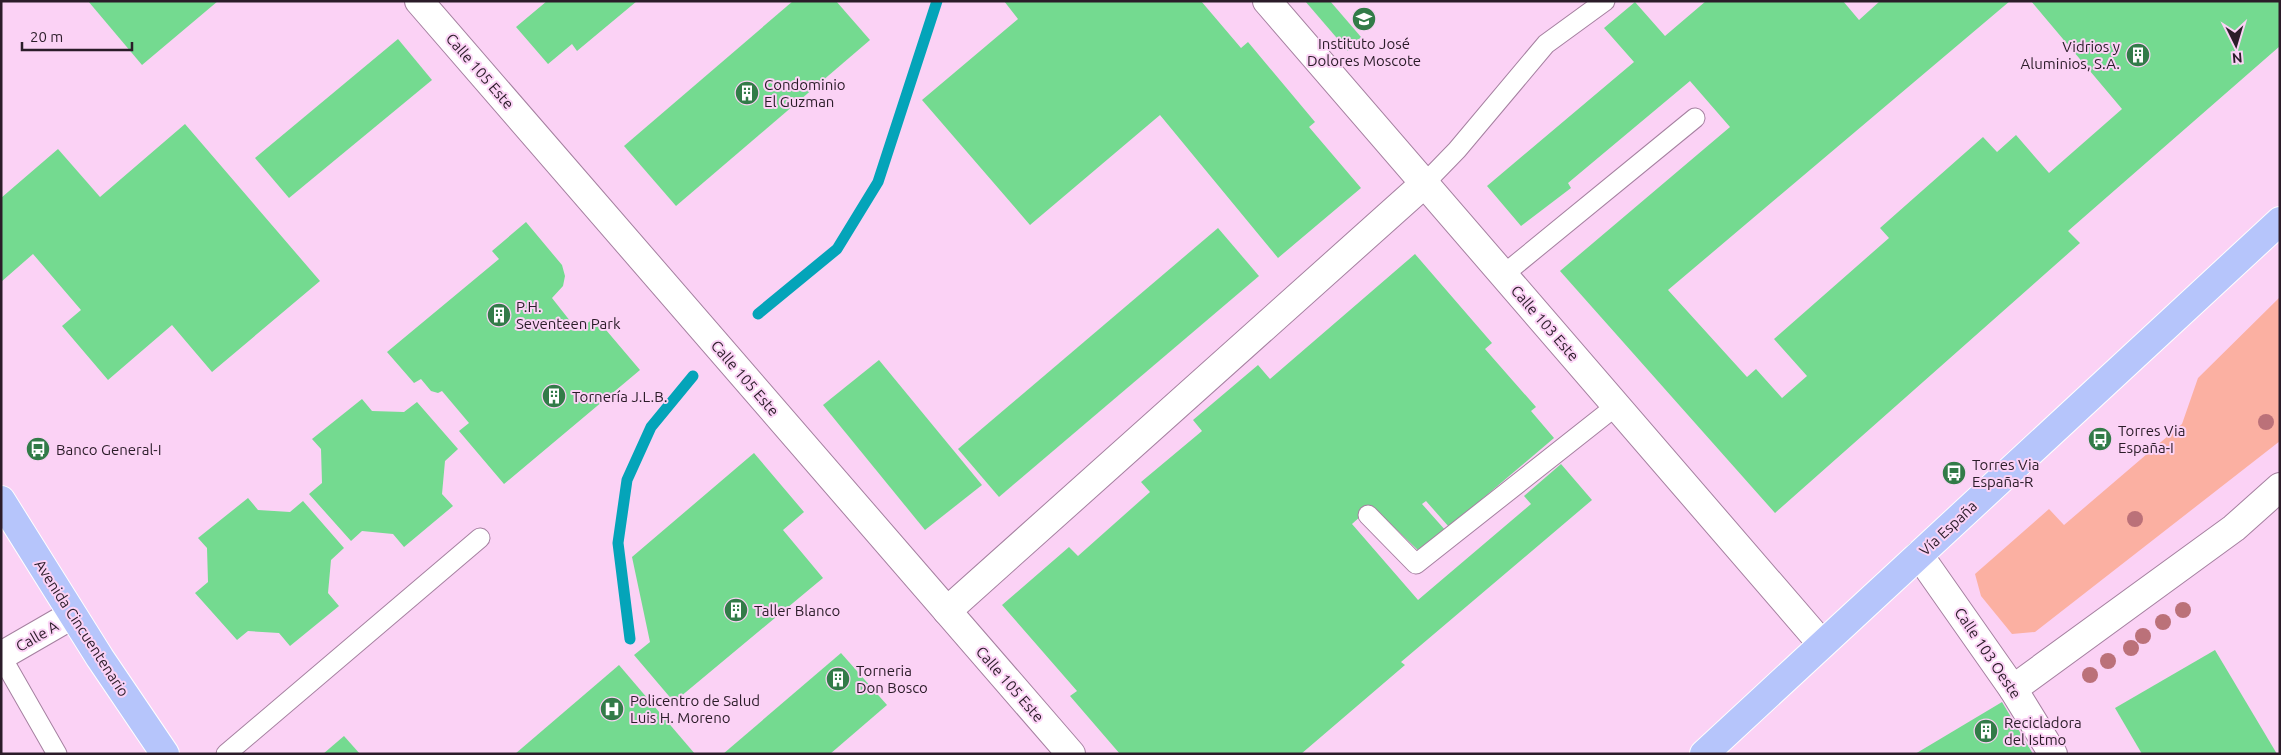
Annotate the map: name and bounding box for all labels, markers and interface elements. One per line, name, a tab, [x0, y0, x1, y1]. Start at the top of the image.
school or university icon: Instituto José Dolores Moscote	[1351, 6, 1377, 32]
scale bar	[22, 20, 132, 52]
north arrow	[2211, 20, 2261, 70]
text: 20 m	[30, 28, 63, 45]
street label: Calle 105 Este	[443, 30, 517, 112]
place label: Instituto José Dolores Moscote	[1307, 35, 1421, 69]
place label: Vidrios y Aluminios, S.A.	[2021, 38, 2120, 72]
building icon: Vidrios y Aluminios, S.A.	[2125, 42, 2151, 68]
text: N	[2231, 50, 2243, 66]
place label: Condominio El Guzman	[764, 76, 846, 110]
building icon: Condominio El Guzman	[734, 80, 760, 106]
street label: Calle 103 Este	[1508, 282, 1582, 364]
place label: P.H. Seventeen Park	[516, 298, 621, 332]
building icon: P.H. Seventeen Park	[486, 302, 512, 328]
street label: Calle 105 Este	[708, 337, 782, 419]
building icon: Tornería J.L.B.	[541, 383, 567, 409]
place label: Tornería J.L.B.	[572, 388, 667, 405]
place label: Torres Via España-I	[2118, 422, 2185, 456]
bus stop icon: Torres Via España-I	[2087, 426, 2113, 452]
bus stop icon: Banco General-I	[25, 436, 51, 462]
place label: Banco General-I	[56, 441, 162, 458]
place label: Torres Via España-R	[1972, 456, 2039, 490]
bus stop icon: Torres Via España-R	[1941, 460, 1967, 486]
street label: Vía España	[1916, 497, 1980, 559]
street label: Avenida Cincuentenario	[31, 556, 133, 700]
building icon: Taller Blanco	[723, 597, 749, 623]
place label: Taller Blanco	[754, 602, 840, 619]
street label: Calle 103 Oeste	[1951, 604, 2025, 702]
street label: Calle A	[13, 617, 61, 655]
street label: Calle 105 Este	[973, 643, 1047, 725]
place label: Torneria Don Bosco	[856, 662, 928, 696]
building icon: Torneria Don Bosco	[825, 666, 851, 692]
place label: Policentro de Salud Luis H. Moreno	[630, 692, 760, 726]
hospital icon: Policentro de Salud Luis H. Moreno	[599, 696, 625, 722]
place label: Recicladora del Istmo	[2004, 714, 2082, 748]
building icon: Recicladora del Istmo	[1973, 718, 1999, 744]

